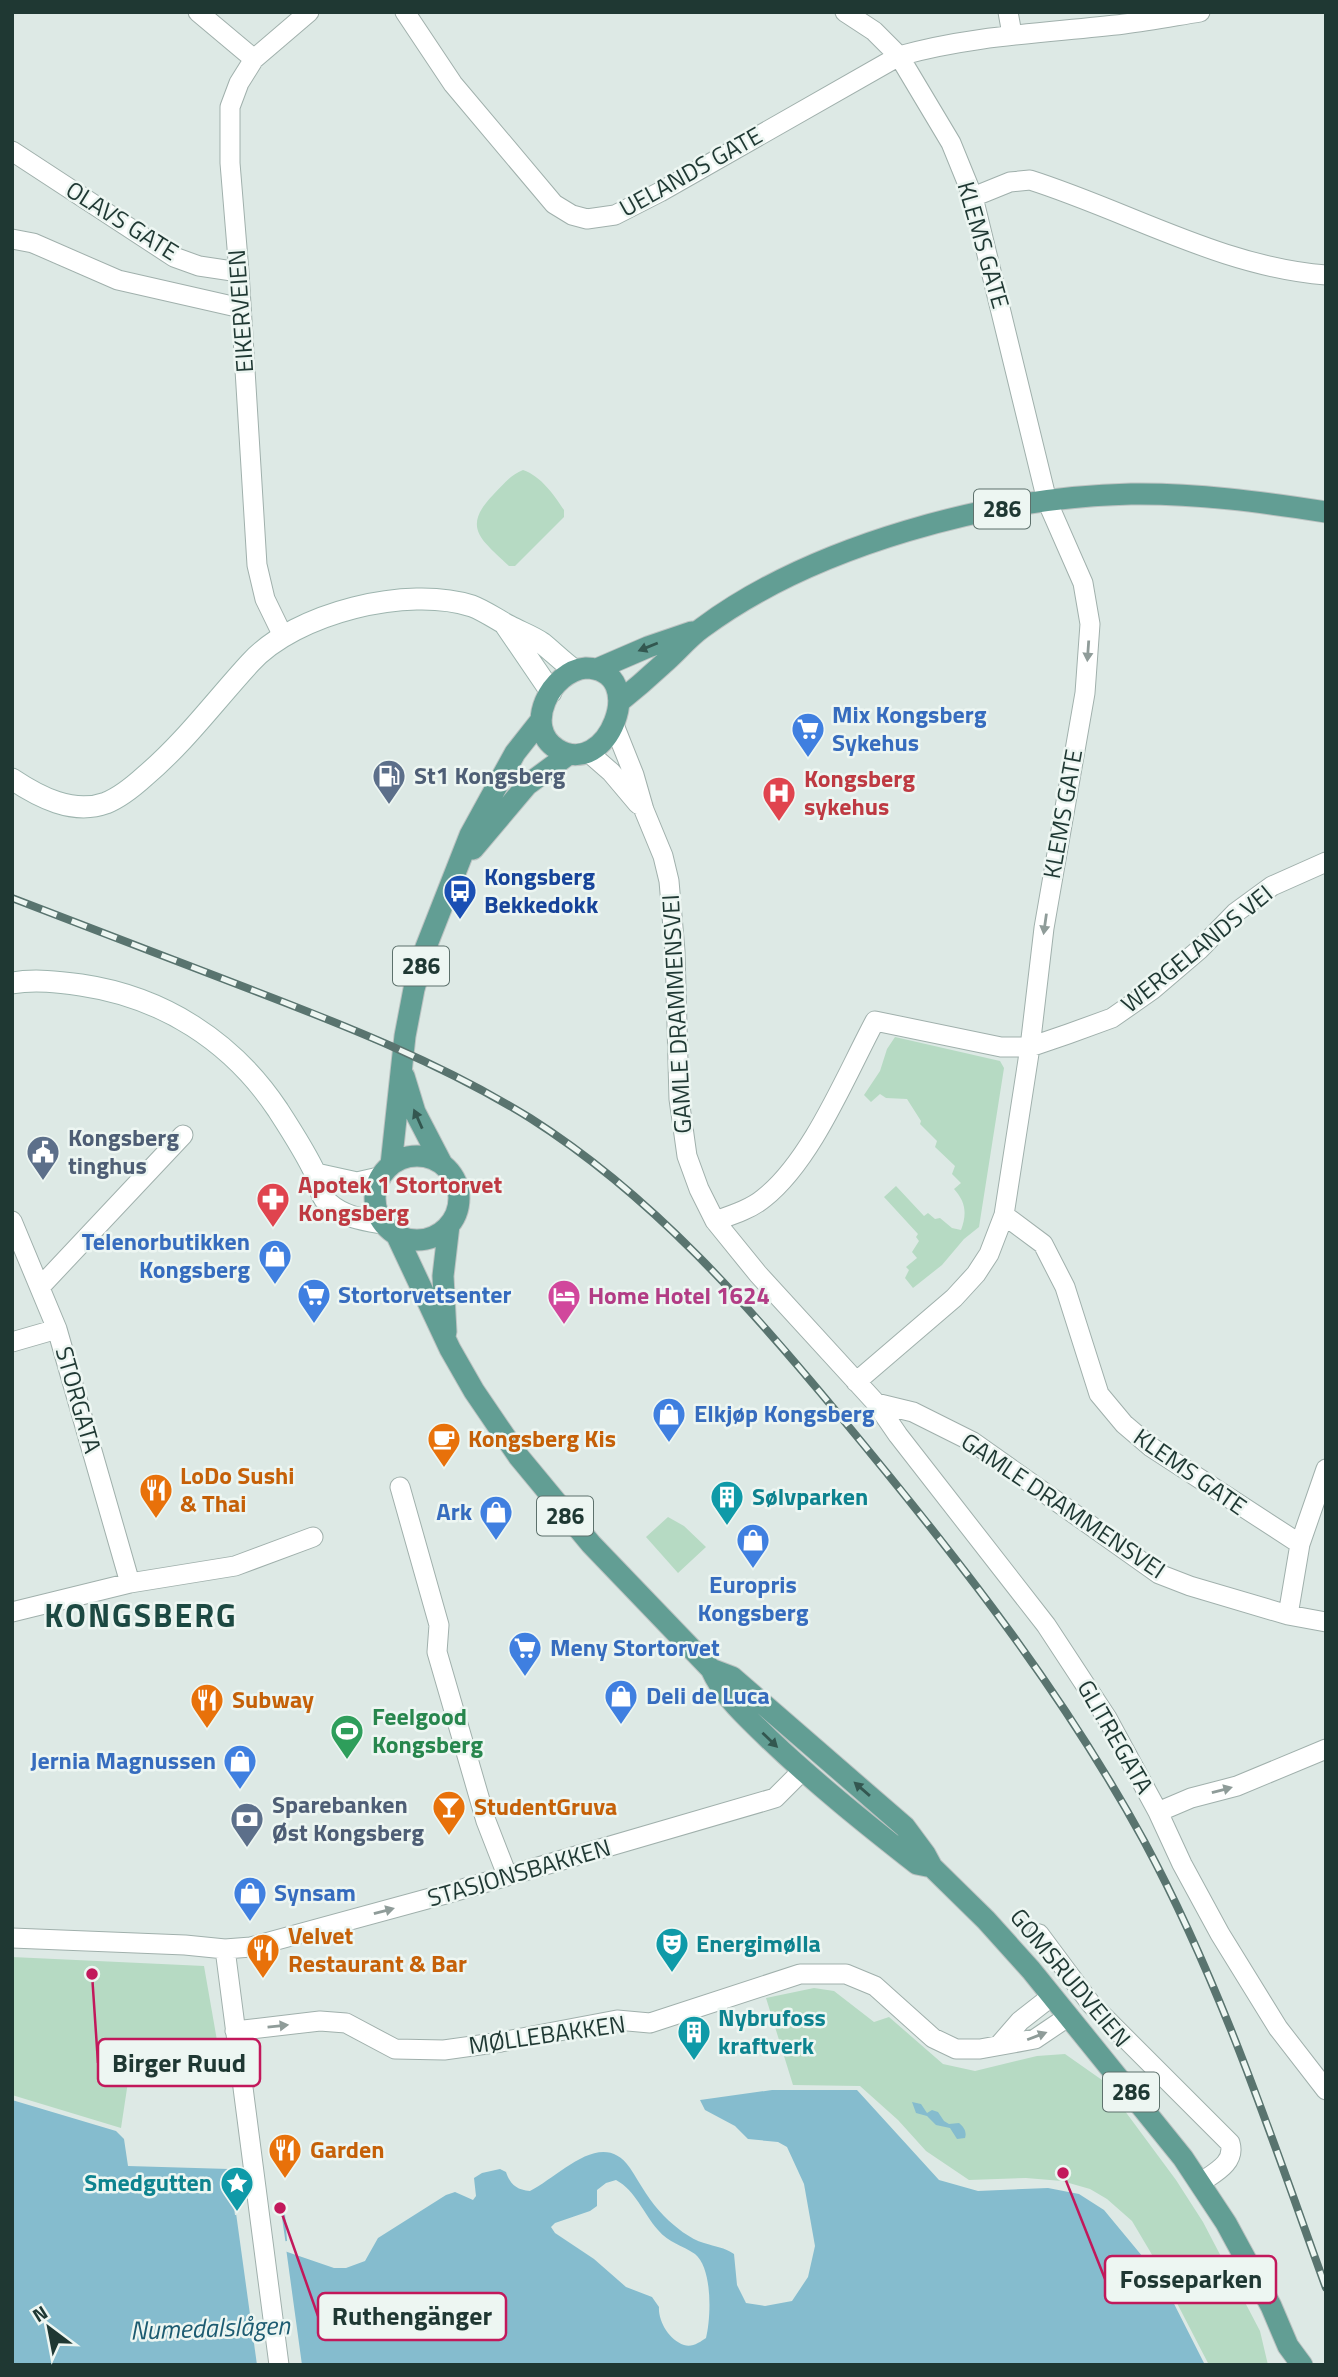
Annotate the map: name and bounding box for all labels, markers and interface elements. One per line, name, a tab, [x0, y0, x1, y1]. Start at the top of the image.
street label: UELANDS GATE	[613, 117, 769, 225]
street label: OLAVS GATE	[59, 171, 186, 269]
street label: KLEMS GATE	[949, 177, 1019, 313]
street label: EIKERVEIEN	[218, 248, 262, 374]
road number: 286	[974, 489, 1030, 528]
one-way arrow	[1082, 640, 1093, 662]
one-way arrow	[638, 642, 659, 653]
place label: Mix Kongsberg Sykehus	[832, 696, 987, 760]
supermarket icon: Mix Kongsberg Sykehus	[789, 710, 827, 759]
street label: KLEMS GATE	[1033, 746, 1091, 881]
fuel station icon: St1 Kongsberg	[370, 757, 408, 806]
place label: St1 Kongsberg	[414, 757, 566, 793]
place label: Kongsberg sykehus	[804, 760, 915, 824]
hospital icon: Kongsberg sykehus	[760, 774, 798, 823]
place label: Kongsberg Bekkedokk	[484, 858, 599, 922]
bus stop icon: Kongsberg Bekkedokk	[441, 872, 479, 921]
street label: WERGELANDS VEI	[1113, 876, 1280, 1021]
street label: GAMLE DRAMMENSVEI	[652, 894, 700, 1135]
one-way arrow	[1039, 913, 1050, 935]
road number: 286	[393, 946, 449, 986]
one-way arrow	[412, 1109, 424, 1129]
place label: Kongsberg tinghus	[68, 1119, 179, 1183]
public building icon: Kongsberg tinghus	[24, 1133, 62, 1182]
place label: Apotek 1 Stortorvet Kongsberg	[298, 1166, 502, 1230]
pharmacy icon: Apotek 1 Stortorvet Kongsberg	[254, 1180, 292, 1229]
place label: Telenorbutikken Kongsberg	[82, 1223, 250, 1287]
shop icon: Telenorbutikken Kongsberg	[256, 1237, 294, 1286]
supermarket icon: Stortorvetsenter	[295, 1276, 333, 1325]
place label: Stortorvetsenter	[338, 1276, 511, 1312]
hotel icon: Home Hotel 1624	[545, 1277, 583, 1326]
place label: Home Hotel 1624	[588, 1277, 770, 1313]
street label: STORGATA	[47, 1342, 111, 1457]
shop icon: Elkjøp Kongsberg	[650, 1395, 688, 1444]
place label: Elkjøp Kongsberg	[694, 1395, 875, 1431]
street label: KLEMS GATE	[1127, 1419, 1254, 1523]
cafe icon: Kongsberg Kis	[425, 1420, 463, 1469]
place label: Kongsberg Kis	[468, 1420, 616, 1456]
street label: GAMLE DRAMMENSVEI	[954, 1423, 1173, 1587]
place label: LoDo Sushi & Thai	[180, 1457, 294, 1521]
restaurant icon: LoDo Sushi & Thai	[137, 1471, 175, 1520]
building icon: Sølvparken	[708, 1478, 746, 1527]
place label: Sølvparken	[752, 1478, 868, 1514]
place label: Ark	[436, 1493, 473, 1529]
shop icon: Ark	[477, 1493, 515, 1542]
road number: 286	[537, 1497, 593, 1536]
shop icon: Europris Kongsberg	[734, 1521, 772, 1570]
place label: Europris Kongsberg	[697, 1566, 809, 1630]
district label: KONGSBERG	[44, 1591, 238, 1639]
supermarket icon: Meny Stortorvet	[506, 1629, 544, 1678]
place label: Meny Stortorvet	[550, 1629, 720, 1665]
street label: GLITREGATA	[1069, 1673, 1163, 1800]
shop icon: Deli de Luca	[602, 1677, 640, 1726]
place label: Deli de Luca	[646, 1677, 770, 1713]
restaurant icon: Subway	[188, 1681, 226, 1730]
place label: Subway	[232, 1681, 314, 1717]
place label: Feelgood Kongsberg	[372, 1698, 483, 1762]
sports icon: Feelgood Kongsberg	[328, 1712, 366, 1761]
one-way arrow	[761, 1731, 778, 1747]
place label: Jernia Magnussen	[30, 1742, 216, 1778]
shop icon: Jernia Magnussen	[221, 1742, 259, 1791]
one-way arrow	[854, 1782, 871, 1797]
one-way arrow	[1212, 1784, 1233, 1794]
place label: Sparebanken Øst Kongsberg	[272, 1786, 424, 1850]
bar icon: StudentGruva	[430, 1788, 468, 1837]
place label: StudentGruva	[474, 1788, 617, 1824]
bank icon: Sparebanken Øst Kongsberg	[228, 1800, 266, 1849]
street label: STASJONSBAKKEN	[423, 1829, 615, 1915]
shop icon: Synsam	[231, 1874, 269, 1923]
place label: Synsam	[274, 1874, 356, 1910]
street label: GOMSRUDVEIEN	[1002, 1900, 1140, 2055]
one-way arrow	[373, 1905, 395, 1916]
place label: Velvet Restaurant & Bar	[288, 1917, 467, 1981]
theatre icon: Energimølla	[653, 1925, 691, 1974]
place label: Energimølla	[696, 1925, 821, 1961]
restaurant icon: Velvet Restaurant & Bar	[244, 1931, 282, 1980]
place label: Nybrufoss kraftverk	[718, 1999, 826, 2063]
street label: MØLLEBAKKEN	[466, 2005, 628, 2063]
building icon: Nybrufoss kraftverk	[675, 2013, 713, 2062]
one-way arrow	[267, 2020, 289, 2031]
one-way arrow	[1026, 2030, 1047, 2041]
callout: Birger Ruud	[98, 2039, 260, 2086]
text: Birger Ruud	[112, 2043, 246, 2082]
road number: 286	[1103, 2072, 1159, 2112]
restaurant icon: Garden	[266, 2131, 304, 2180]
place label: Garden	[310, 2131, 385, 2167]
place label: Smedgutten	[84, 2164, 212, 2200]
place icon: Smedgutten	[218, 2164, 256, 2213]
callout: Fosseparken	[1105, 2256, 1276, 2303]
text: Fosseparken	[1120, 2259, 1262, 2298]
north arrow	[14, 2293, 84, 2363]
callout: Ruthengänger	[318, 2293, 506, 2340]
text: Ruthengänger	[332, 2296, 492, 2335]
text: N	[26, 2297, 53, 2329]
water label: Numedalslågen	[129, 2305, 292, 2350]

